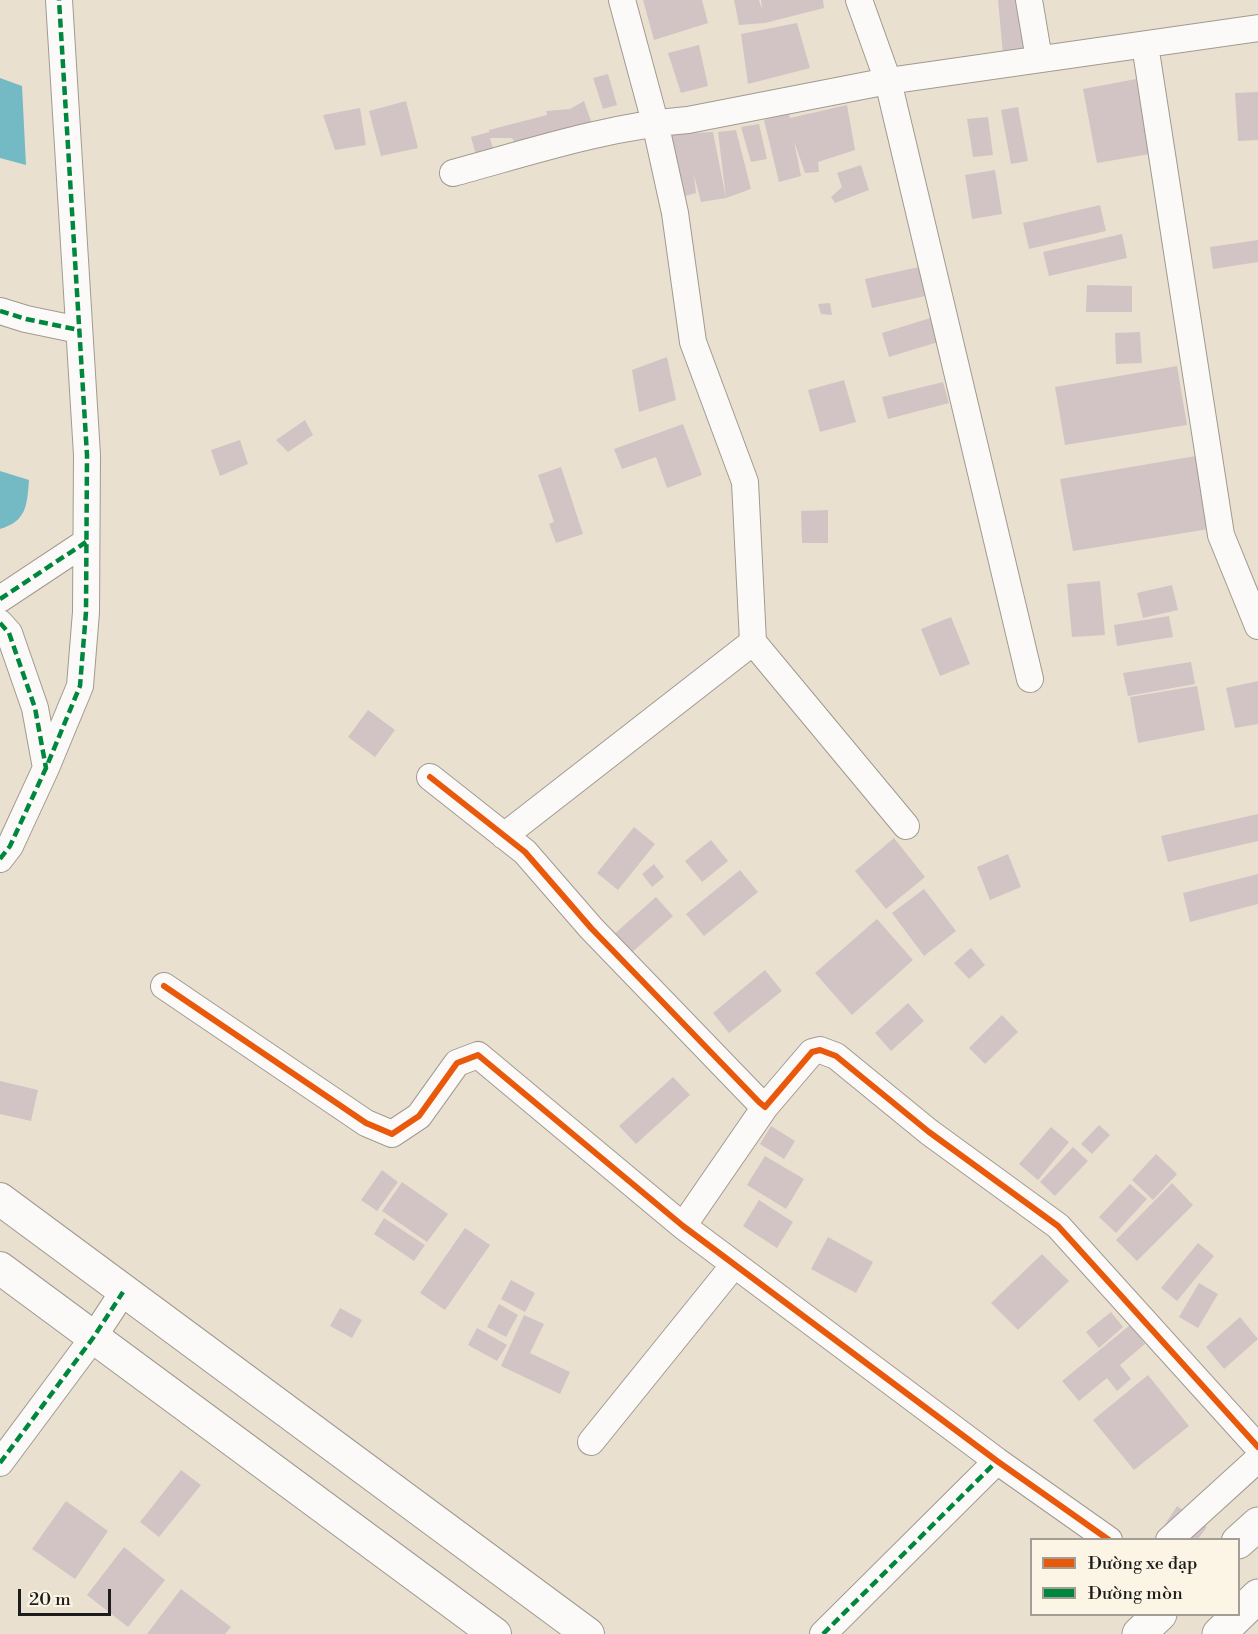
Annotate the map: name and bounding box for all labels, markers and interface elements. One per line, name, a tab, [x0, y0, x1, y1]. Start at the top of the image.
legend	[1030, 1538, 1240, 1616]
text: Đường xe đạp	[1088, 1552, 1197, 1575]
scale bar	[21, 1577, 114, 1615]
text: Đường mòn	[1088, 1582, 1183, 1605]
text: 20 m	[29, 1588, 71, 1611]

